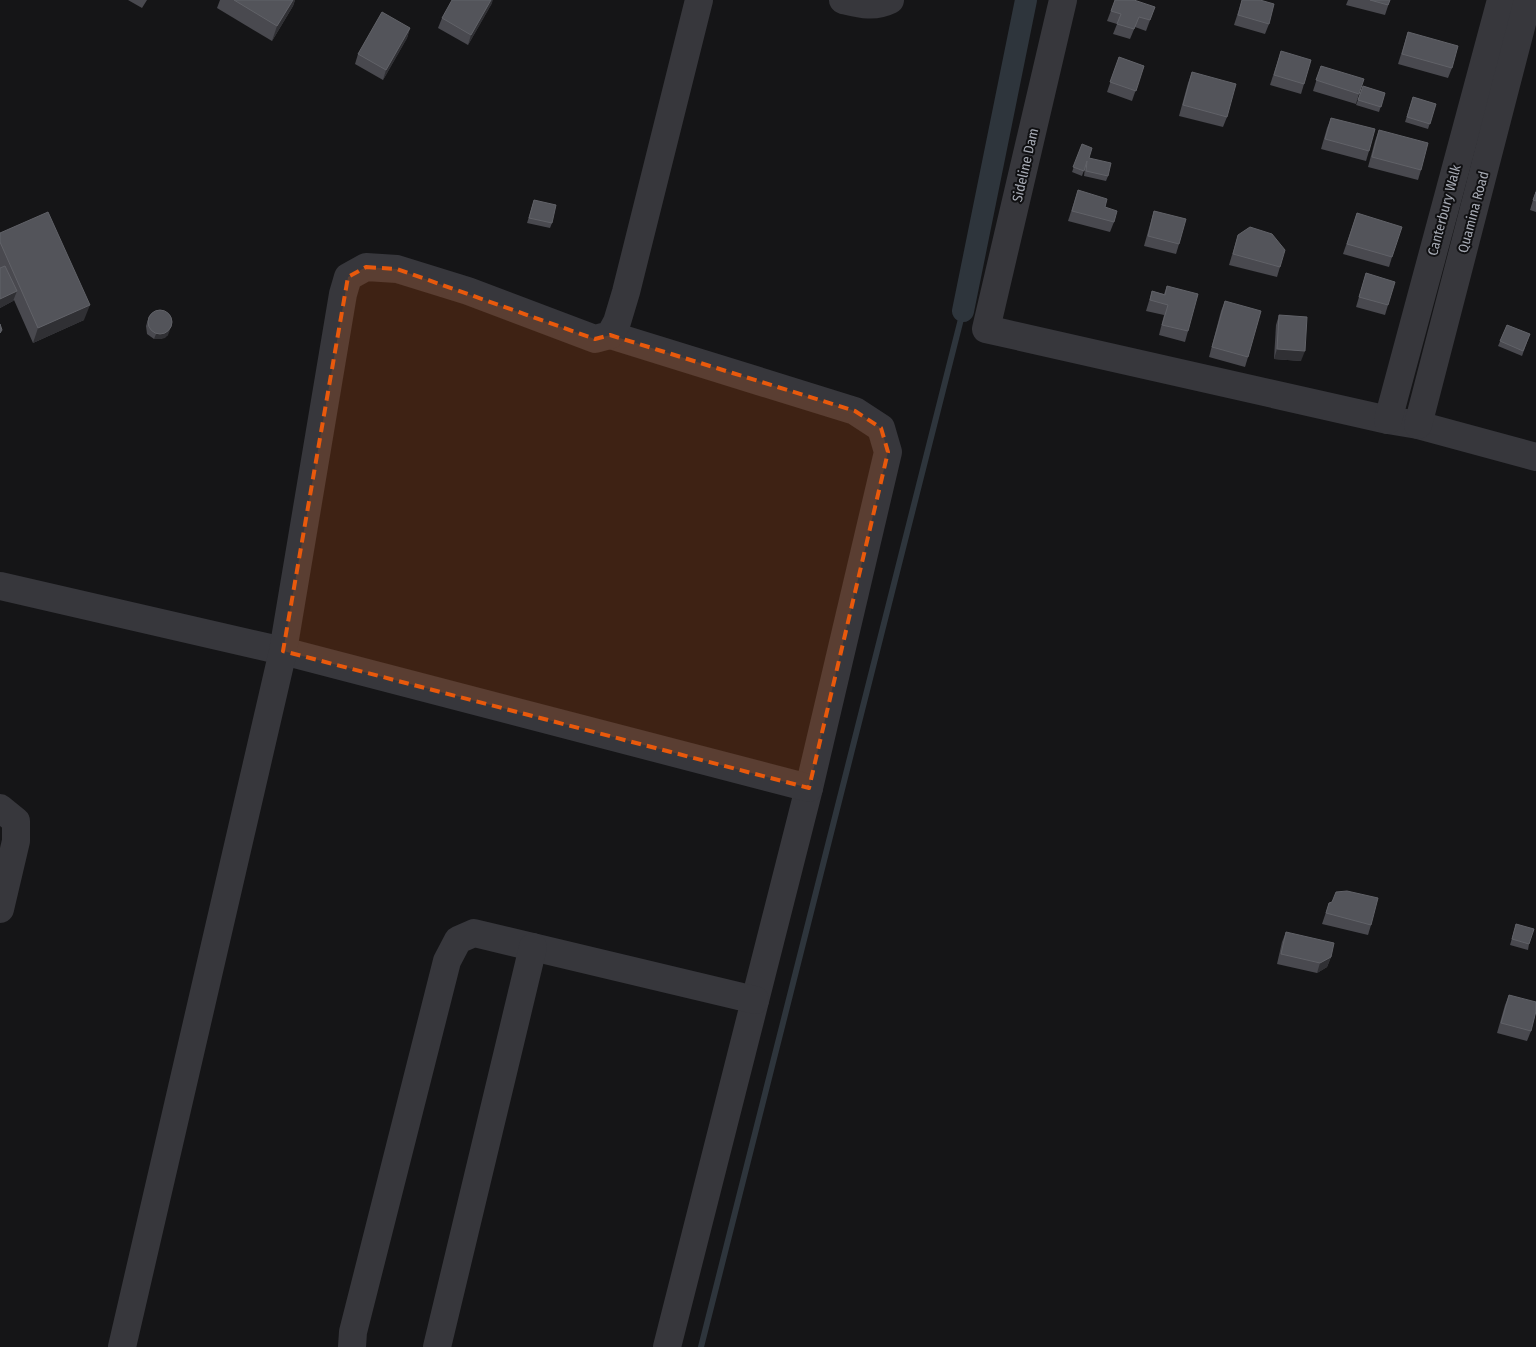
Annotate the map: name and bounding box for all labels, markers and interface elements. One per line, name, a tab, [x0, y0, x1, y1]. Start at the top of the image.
street label: Sideline Dam	[1009, 127, 1042, 204]
street label: Canterbury Walk	[1424, 162, 1465, 258]
street label: Quamina Road	[1454, 169, 1493, 255]

